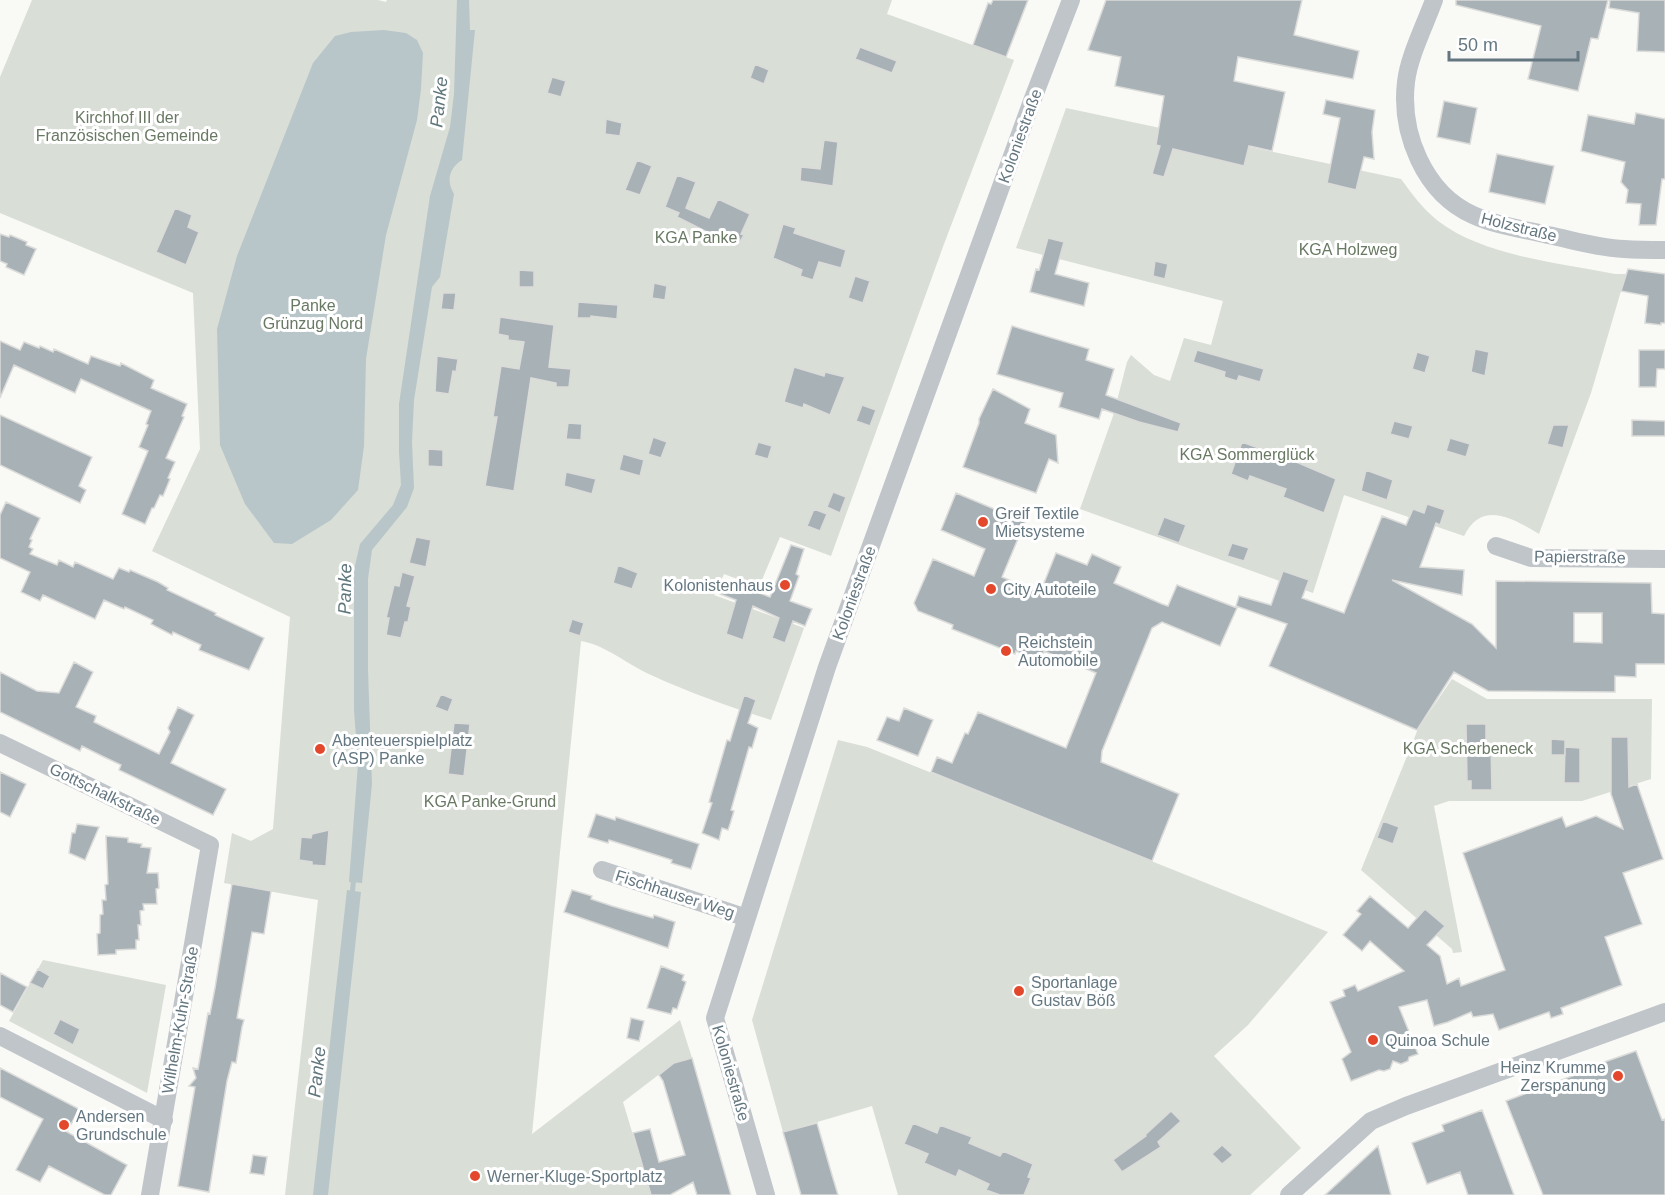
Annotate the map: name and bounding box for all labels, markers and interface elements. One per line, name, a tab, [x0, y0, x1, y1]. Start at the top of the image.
scale bar	[1449, 24, 1578, 62]
text: 50 m	[1458, 35, 1498, 55]
water label: Panke	[426, 76, 452, 128]
street label: Koloniestraße	[995, 87, 1045, 185]
park label: Kirchhof III der Französischen Gemeinde	[36, 109, 218, 144]
street label: Holzstraße	[1479, 209, 1559, 245]
park label: KGA Panke	[655, 229, 737, 246]
park label: KGA Holzweg	[1299, 241, 1397, 258]
park label: Panke Grünzug Nord	[263, 297, 363, 332]
park label: KGA Sommerglück	[1179, 446, 1316, 463]
place label: Greif Textile Mietsysteme	[995, 505, 1085, 540]
marker: Greif Textile Mietsysteme	[976, 515, 990, 529]
street label: Koloniestraße	[829, 544, 879, 642]
street label: Papierstraße	[1534, 548, 1626, 566]
water label: Panke	[335, 563, 355, 615]
place label: Kolonistenhaus	[664, 577, 773, 594]
marker: Kolonistenhaus	[778, 578, 792, 592]
place label: City Autoteile	[1003, 581, 1096, 598]
marker: City Autoteile	[984, 582, 998, 596]
place label: Reichstein Automobile	[1018, 634, 1098, 669]
marker: Reichstein Automobile	[999, 644, 1013, 658]
place label: Abenteuerspielplatz (ASP) Panke	[332, 732, 473, 767]
park label: KGA Scherbeneck	[1403, 740, 1534, 757]
marker: Abenteuerspielplatz (ASP) Panke	[313, 742, 327, 756]
street label: Gottschalkstraße	[47, 760, 163, 828]
park label: KGA Panke-Grund	[424, 793, 556, 810]
street label: Fischhauser Weg	[613, 867, 737, 921]
street label: Wilhelm-Kuhr-Straße	[159, 945, 201, 1095]
place label: Sportanlage Gustav Böß	[1031, 974, 1117, 1009]
marker: Sportanlage Gustav Böß	[1012, 984, 1026, 998]
street label: Koloniestraße	[709, 1023, 753, 1123]
place label: Quinoa Schule	[1385, 1032, 1490, 1049]
marker: Quinoa Schule	[1366, 1033, 1380, 1047]
water label: Panke	[304, 1046, 330, 1098]
place label: Heinz Krumme Zerspanung	[1500, 1059, 1606, 1094]
marker: Heinz Krumme Zerspanung	[1611, 1069, 1625, 1083]
place label: Andersen Grundschule	[76, 1108, 167, 1143]
marker: Andersen Grundschule	[57, 1118, 71, 1132]
place label: Werner-Kluge-Sportplatz	[487, 1168, 663, 1185]
marker: Werner-Kluge-Sportplatz	[468, 1169, 482, 1183]

